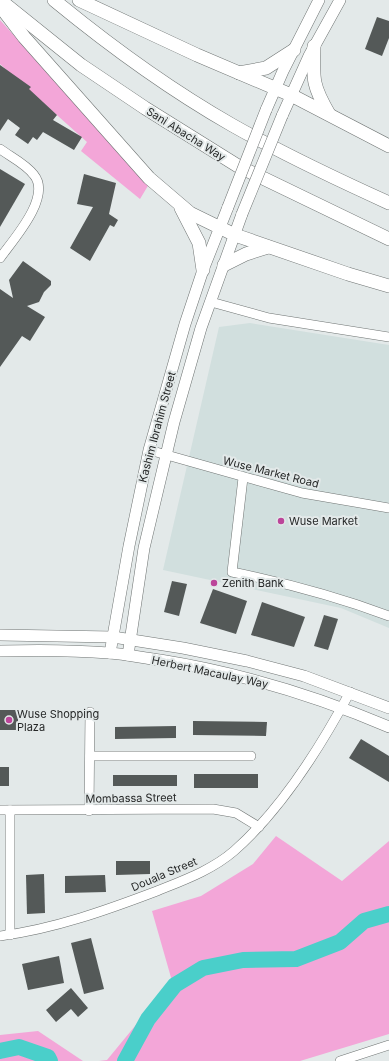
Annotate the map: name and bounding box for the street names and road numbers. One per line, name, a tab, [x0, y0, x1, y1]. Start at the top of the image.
street label: Sani Abacha Way	[144, 104, 228, 164]
street label: Kashim Ibrahim Street	[135, 370, 179, 484]
street label: Wuse Market Road	[222, 453, 320, 491]
street label: Herbert Macaulay Way	[150, 653, 270, 691]
street label: Mombassa Street	[85, 790, 177, 806]
street label: Douala Street	[129, 854, 199, 894]

